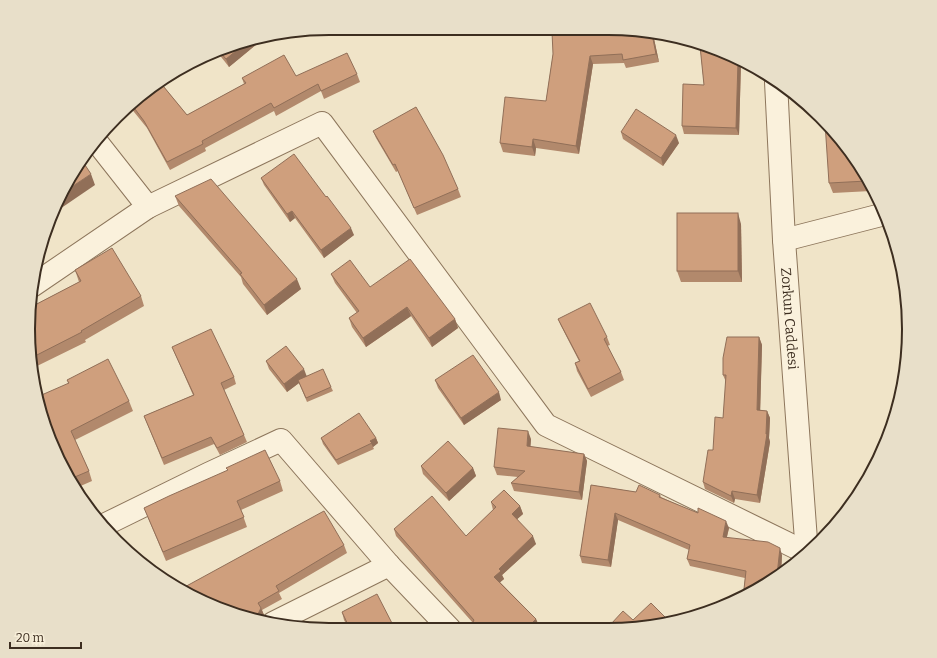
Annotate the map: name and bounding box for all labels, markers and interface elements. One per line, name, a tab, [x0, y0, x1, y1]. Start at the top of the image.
street label: Zorkun Caddesi	[777, 267, 801, 370]
scale bar	[10, 624, 81, 650]
text: 20 m	[16, 631, 45, 645]

